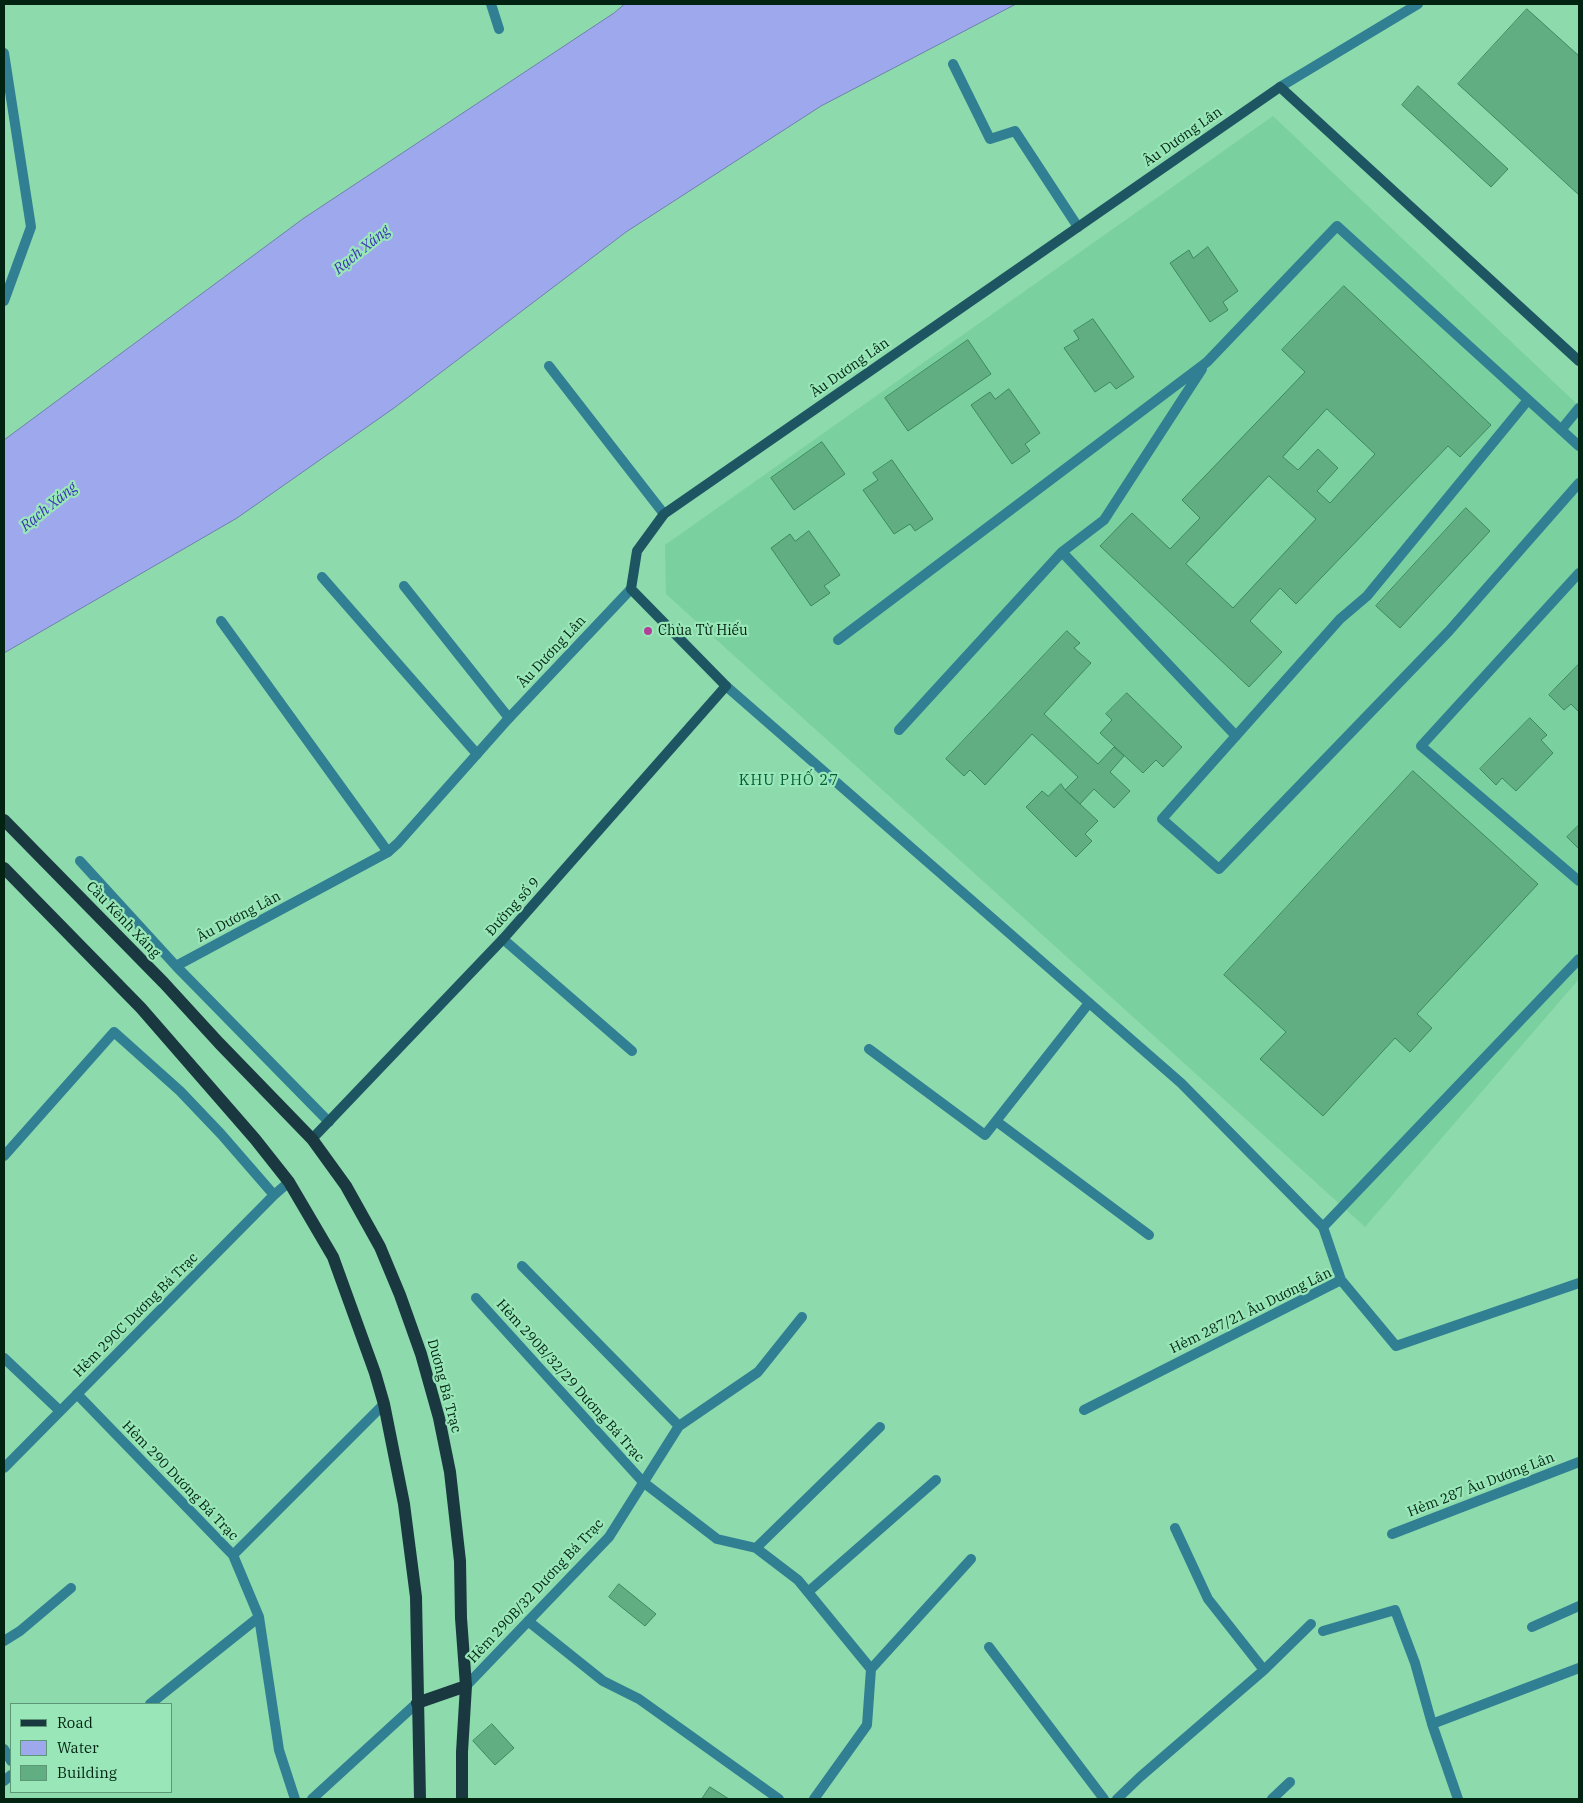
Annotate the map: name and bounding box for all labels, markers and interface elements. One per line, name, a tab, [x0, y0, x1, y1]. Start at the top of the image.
street label: Âu Dương Lân	[1140, 104, 1226, 170]
water label: Rạch Xáng	[330, 222, 394, 278]
street label: Âu Dương Lân	[807, 335, 893, 401]
water label: Rạch Xáng	[17, 479, 81, 535]
street label: Âu Dương Lân	[514, 612, 590, 692]
place label: Chùa Từ Hiếu	[658, 623, 748, 639]
marker: Chùa Từ Hiếu	[642, 625, 654, 637]
district label: KHU PHỐ 27	[738, 772, 840, 790]
street label: Đường số 9	[482, 874, 544, 940]
street label: Cầu Kênh Xáng	[82, 878, 164, 962]
street label: Âu Dương Lân	[194, 888, 284, 946]
street label: Hẻm 290C Dương Bá Trạc	[70, 1249, 202, 1381]
street label: Hẻm 287/21 Âu Dương Lân	[1167, 1264, 1335, 1358]
street label: Hẻm 290B/32/29 Dương Bá Trạc	[492, 1296, 648, 1466]
street label: Dương Bá Trạc	[423, 1337, 465, 1435]
street label: Hẻm 290 Dương Bá Trạc	[118, 1418, 242, 1544]
street label: Hẻm 287 Âu Dương Lân	[1405, 1449, 1557, 1521]
street label: Hẻm 290B/32 Dương Bá Trạc	[465, 1515, 607, 1667]
legend	[10, 1703, 172, 1793]
text: Road	[57, 1713, 93, 1732]
text: Water	[57, 1738, 99, 1757]
text: Building	[57, 1763, 117, 1782]

